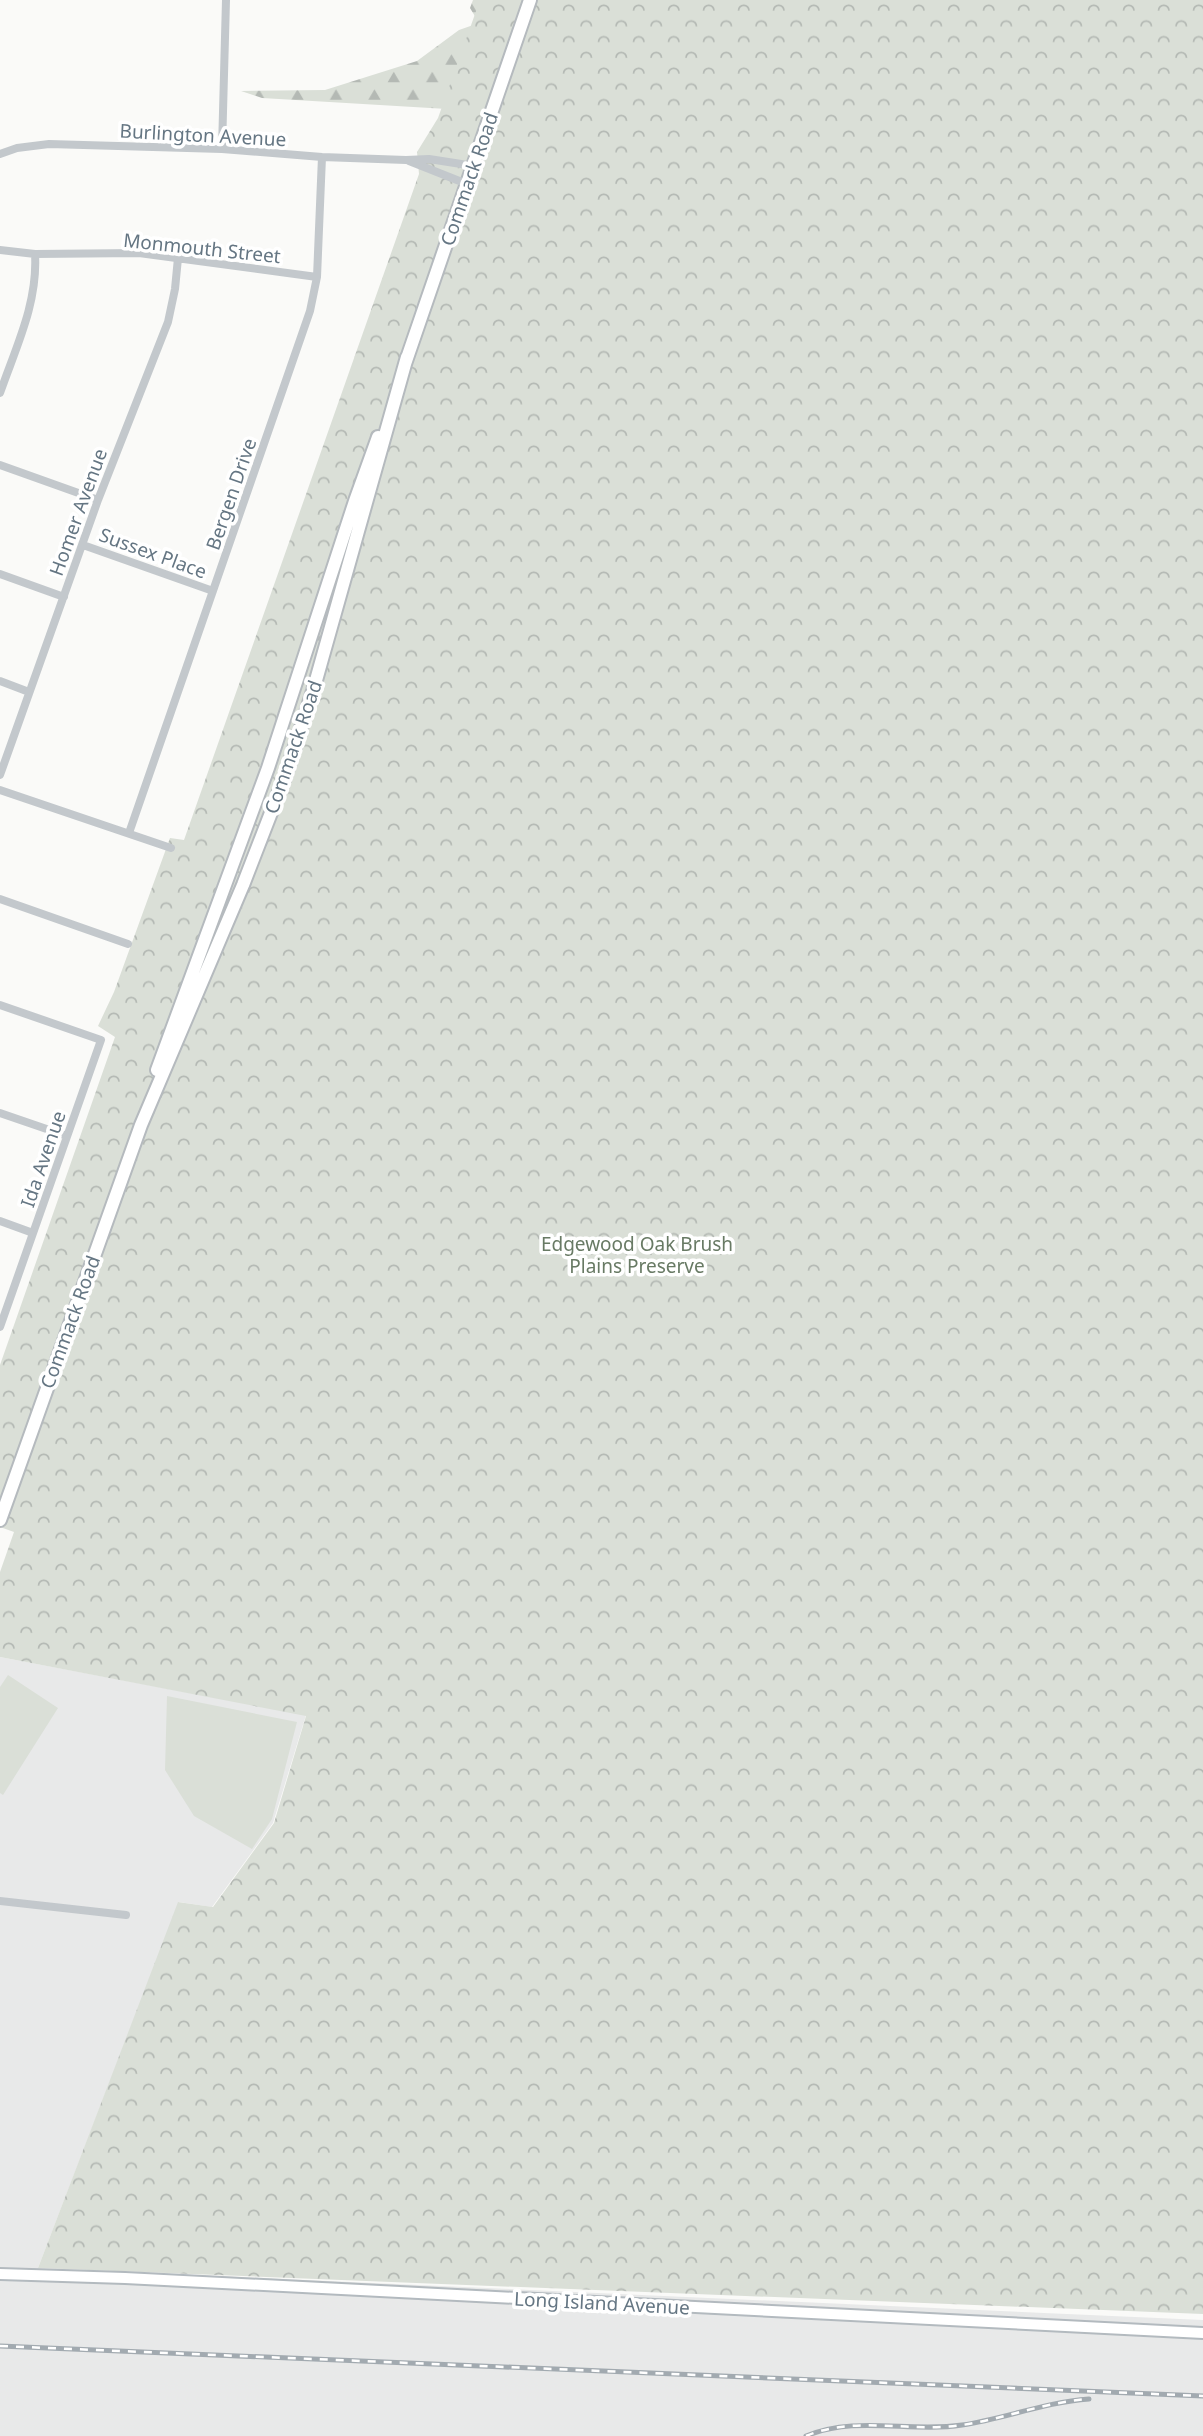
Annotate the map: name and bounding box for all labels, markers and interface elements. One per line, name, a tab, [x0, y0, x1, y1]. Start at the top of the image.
street label: Commack Road	[434, 109, 504, 249]
street label: Burlington Avenue	[119, 118, 287, 152]
street label: Monmouth Street	[122, 227, 282, 269]
street label: Bergen Drive	[200, 435, 262, 553]
street label: Homer Avenue	[43, 445, 113, 579]
street label: Sussex Place	[96, 522, 210, 584]
street label: Commack Road	[258, 677, 328, 817]
street label: Ida Avenue	[14, 1107, 72, 1211]
park label: Edgewood Oak Brush Plains Preserve	[541, 1231, 733, 1279]
street label: Commack Road	[34, 1252, 106, 1392]
street label: Long Island Avenue	[513, 2285, 691, 2321]

